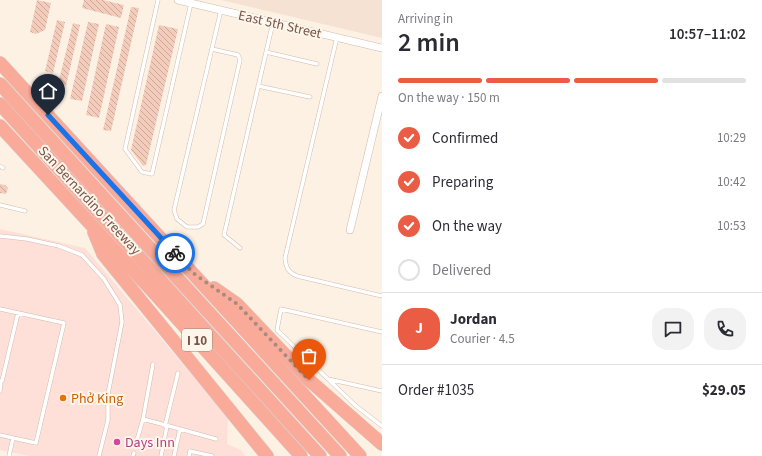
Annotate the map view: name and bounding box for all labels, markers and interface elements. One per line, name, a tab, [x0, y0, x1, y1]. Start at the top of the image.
street label: East 5th Street	[236, 6, 324, 44]
text: Arriving in	[398, 10, 453, 28]
text: 2 min	[398, 24, 460, 61]
text: 10:57–11:02	[669, 24, 746, 45]
pin	[31, 74, 65, 115]
icon: home	[37, 80, 59, 102]
text: On the way · 150 m	[398, 89, 500, 107]
icon: check	[398, 127, 420, 149]
text: Confirmed	[432, 128, 498, 149]
text: 10:29	[717, 129, 746, 147]
street label: San Bernardino Freeway	[33, 142, 146, 260]
icon: check	[398, 171, 420, 193]
text: Preparing	[432, 172, 493, 193]
text: 10:42	[717, 173, 746, 191]
icon: check	[398, 215, 420, 237]
text: On the way	[432, 216, 502, 237]
text: 10:53	[717, 217, 746, 235]
courier	[155, 233, 195, 273]
icon: bike	[164, 242, 186, 264]
text: Delivered	[432, 260, 491, 281]
button: chat	[652, 308, 694, 350]
button: phone	[704, 308, 746, 350]
text: Jordan	[450, 309, 497, 330]
text: J	[415, 318, 423, 339]
road number: I 10	[182, 329, 212, 351]
text: Courier · 4.5	[450, 330, 515, 348]
pin	[292, 339, 326, 380]
icon: bag	[298, 345, 320, 367]
text: Order #1035	[398, 380, 474, 401]
text: $29.05	[702, 380, 746, 401]
place label: Phở King	[71, 389, 123, 409]
marker: Phở King	[58, 393, 68, 403]
place label: Days Inn	[125, 433, 175, 453]
marker: Days Inn	[112, 437, 122, 447]

